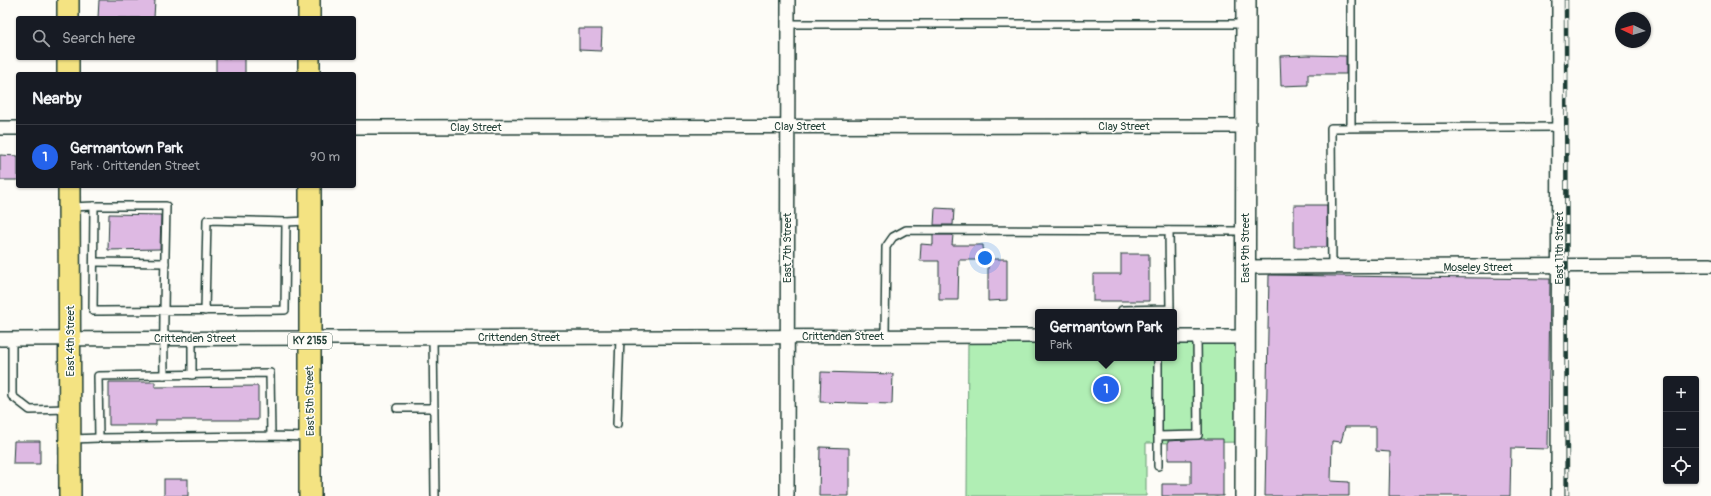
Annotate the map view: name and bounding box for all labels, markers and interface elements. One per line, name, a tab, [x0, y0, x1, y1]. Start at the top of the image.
north arrow	[1615, 12, 1651, 48]
search box	[16, 16, 356, 60]
icon: search	[30, 27, 52, 49]
text: Search here	[62, 29, 135, 48]
text: Nearby	[32, 88, 81, 109]
street label: Clay Street	[774, 120, 826, 133]
street label: Clay Street	[1098, 120, 1150, 133]
street label: Clay Street	[450, 121, 502, 134]
text: Germantown Park	[70, 139, 183, 158]
text: 1	[42, 149, 48, 165]
text: 90 m	[310, 149, 340, 165]
text: Park · Crittenden Street	[70, 158, 200, 174]
street label: East 11th Street	[1553, 211, 1566, 285]
street label: East 7th Street	[781, 212, 794, 283]
street label: East 9th Street	[1239, 212, 1252, 283]
your location	[975, 248, 995, 268]
street label: Moseley Street	[1443, 261, 1513, 274]
street label: East 4th Street	[64, 305, 77, 376]
popup	[1035, 309, 1177, 361]
text: Germantown Park	[1050, 318, 1162, 337]
street label: Crittenden Street	[802, 330, 885, 343]
street label: Crittenden Street	[478, 331, 561, 344]
street label: Crittenden Street	[154, 332, 237, 345]
road number: KY 2155	[288, 333, 332, 349]
text: Park	[1050, 337, 1072, 353]
street label: East 5th Street	[303, 365, 317, 436]
pin: 1	[1093, 374, 1119, 404]
map controls	[1663, 376, 1699, 484]
button: +	[1663, 376, 1699, 412]
button: −	[1663, 412, 1699, 448]
button: locate	[1663, 448, 1699, 484]

